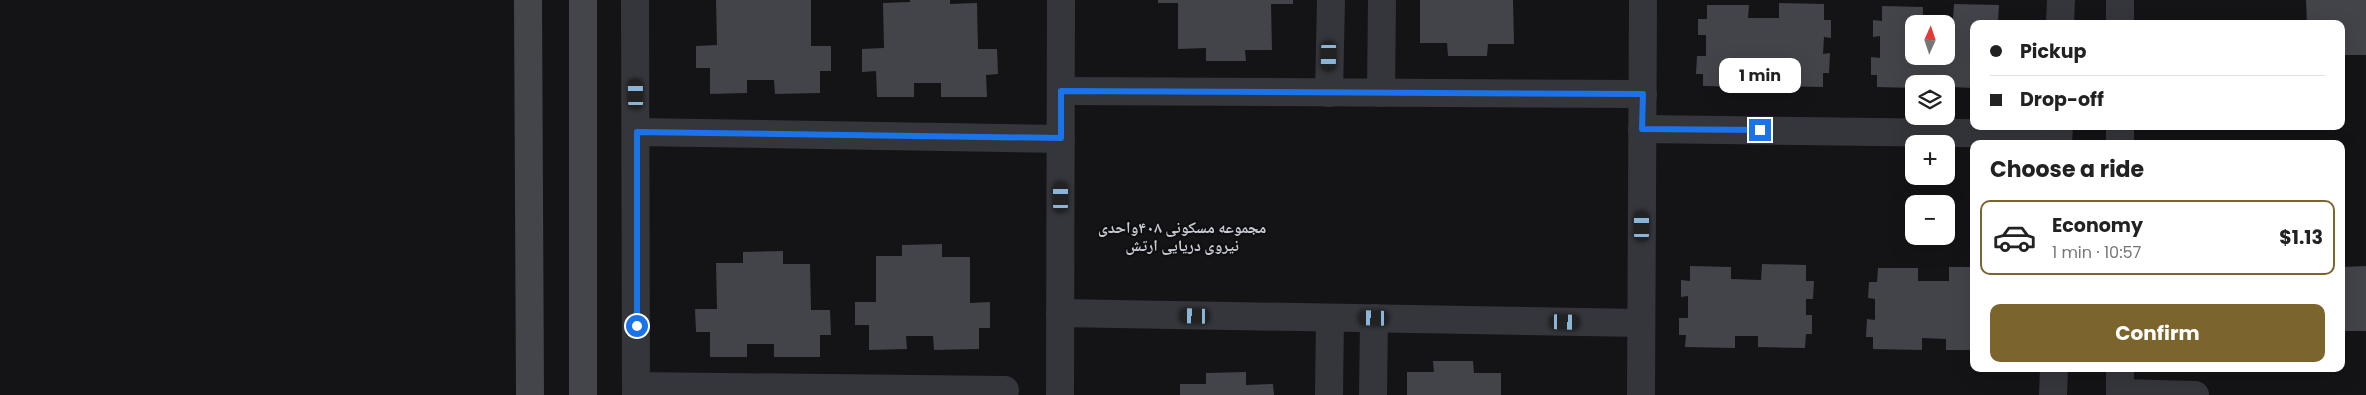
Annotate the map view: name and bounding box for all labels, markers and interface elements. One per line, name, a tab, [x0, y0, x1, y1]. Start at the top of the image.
north arrow	[1905, 15, 1955, 65]
map controls	[1905, 15, 1955, 245]
text: Pickup	[2020, 38, 2086, 65]
car	[1321, 41, 1336, 71]
callout: 1 min	[1719, 58, 1801, 92]
text: 1 min	[1739, 64, 1781, 87]
button: layers	[1905, 75, 1955, 125]
car	[628, 79, 643, 109]
text: Drop-off	[2020, 86, 2104, 113]
route end	[1749, 119, 1771, 141]
button: +	[1905, 135, 1955, 185]
text: Choose a ride	[1990, 154, 2144, 185]
car	[1053, 182, 1068, 212]
button: −	[1905, 195, 1955, 245]
car	[1634, 211, 1649, 241]
text: Economy	[2052, 212, 2143, 239]
icon: car	[1992, 215, 2037, 260]
district label: مجموعه مسکونی ۴۰۸واحدی نیروی دریایی ارتش	[1098, 216, 1266, 257]
text: $1.13	[2279, 224, 2323, 251]
text: 1 min · 10:57	[2052, 241, 2141, 264]
button: Confirm	[1990, 304, 2325, 362]
car	[1179, 308, 1210, 324]
car	[1358, 310, 1389, 326]
car	[1549, 314, 1580, 330]
route start	[626, 315, 648, 337]

